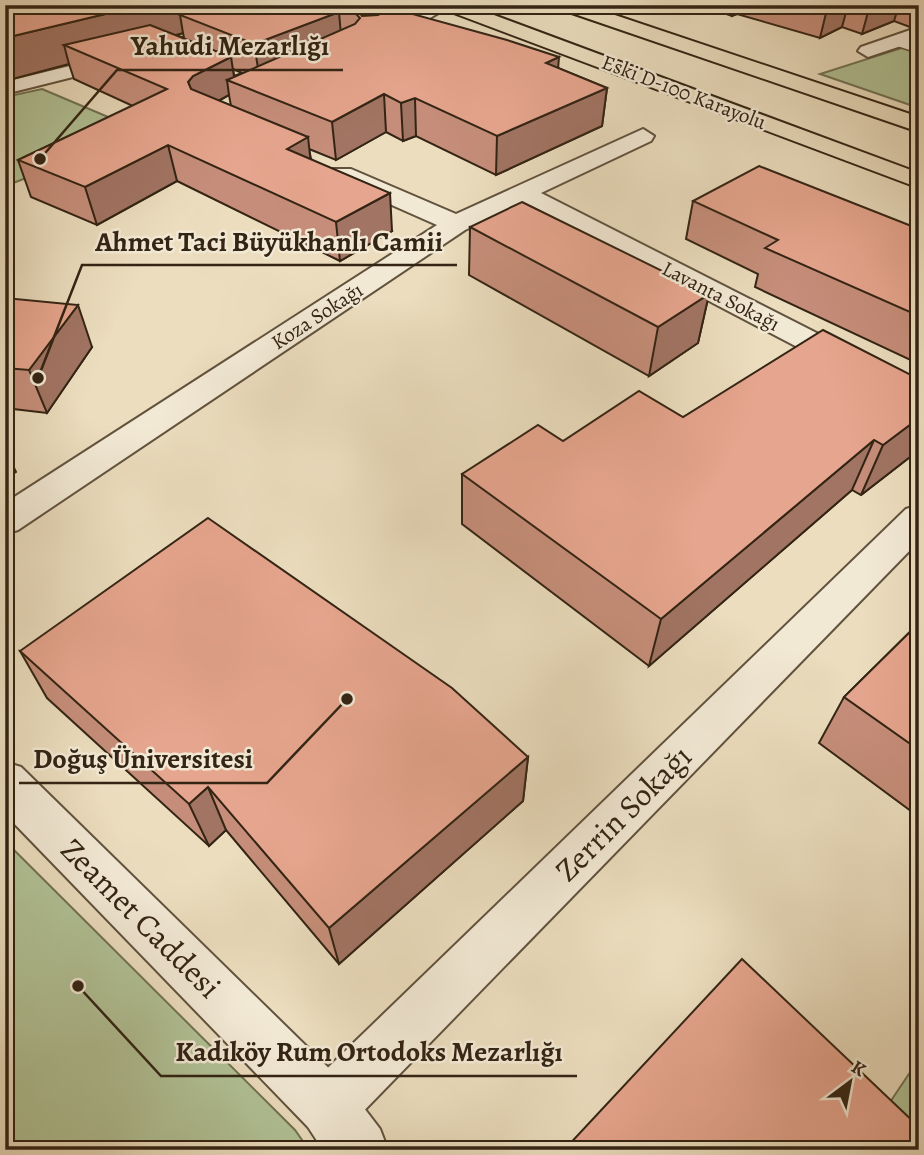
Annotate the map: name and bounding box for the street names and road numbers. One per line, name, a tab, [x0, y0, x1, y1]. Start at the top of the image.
street label: Eski D-100 Karayolu	[598, 48, 771, 136]
street label: Lavanta Sokağı	[657, 254, 785, 338]
street label: Koza Sokağı	[266, 276, 368, 356]
street label: Zerrin Sokağı	[545, 735, 701, 891]
street label: Zeamet Caddesi	[51, 828, 231, 1008]

